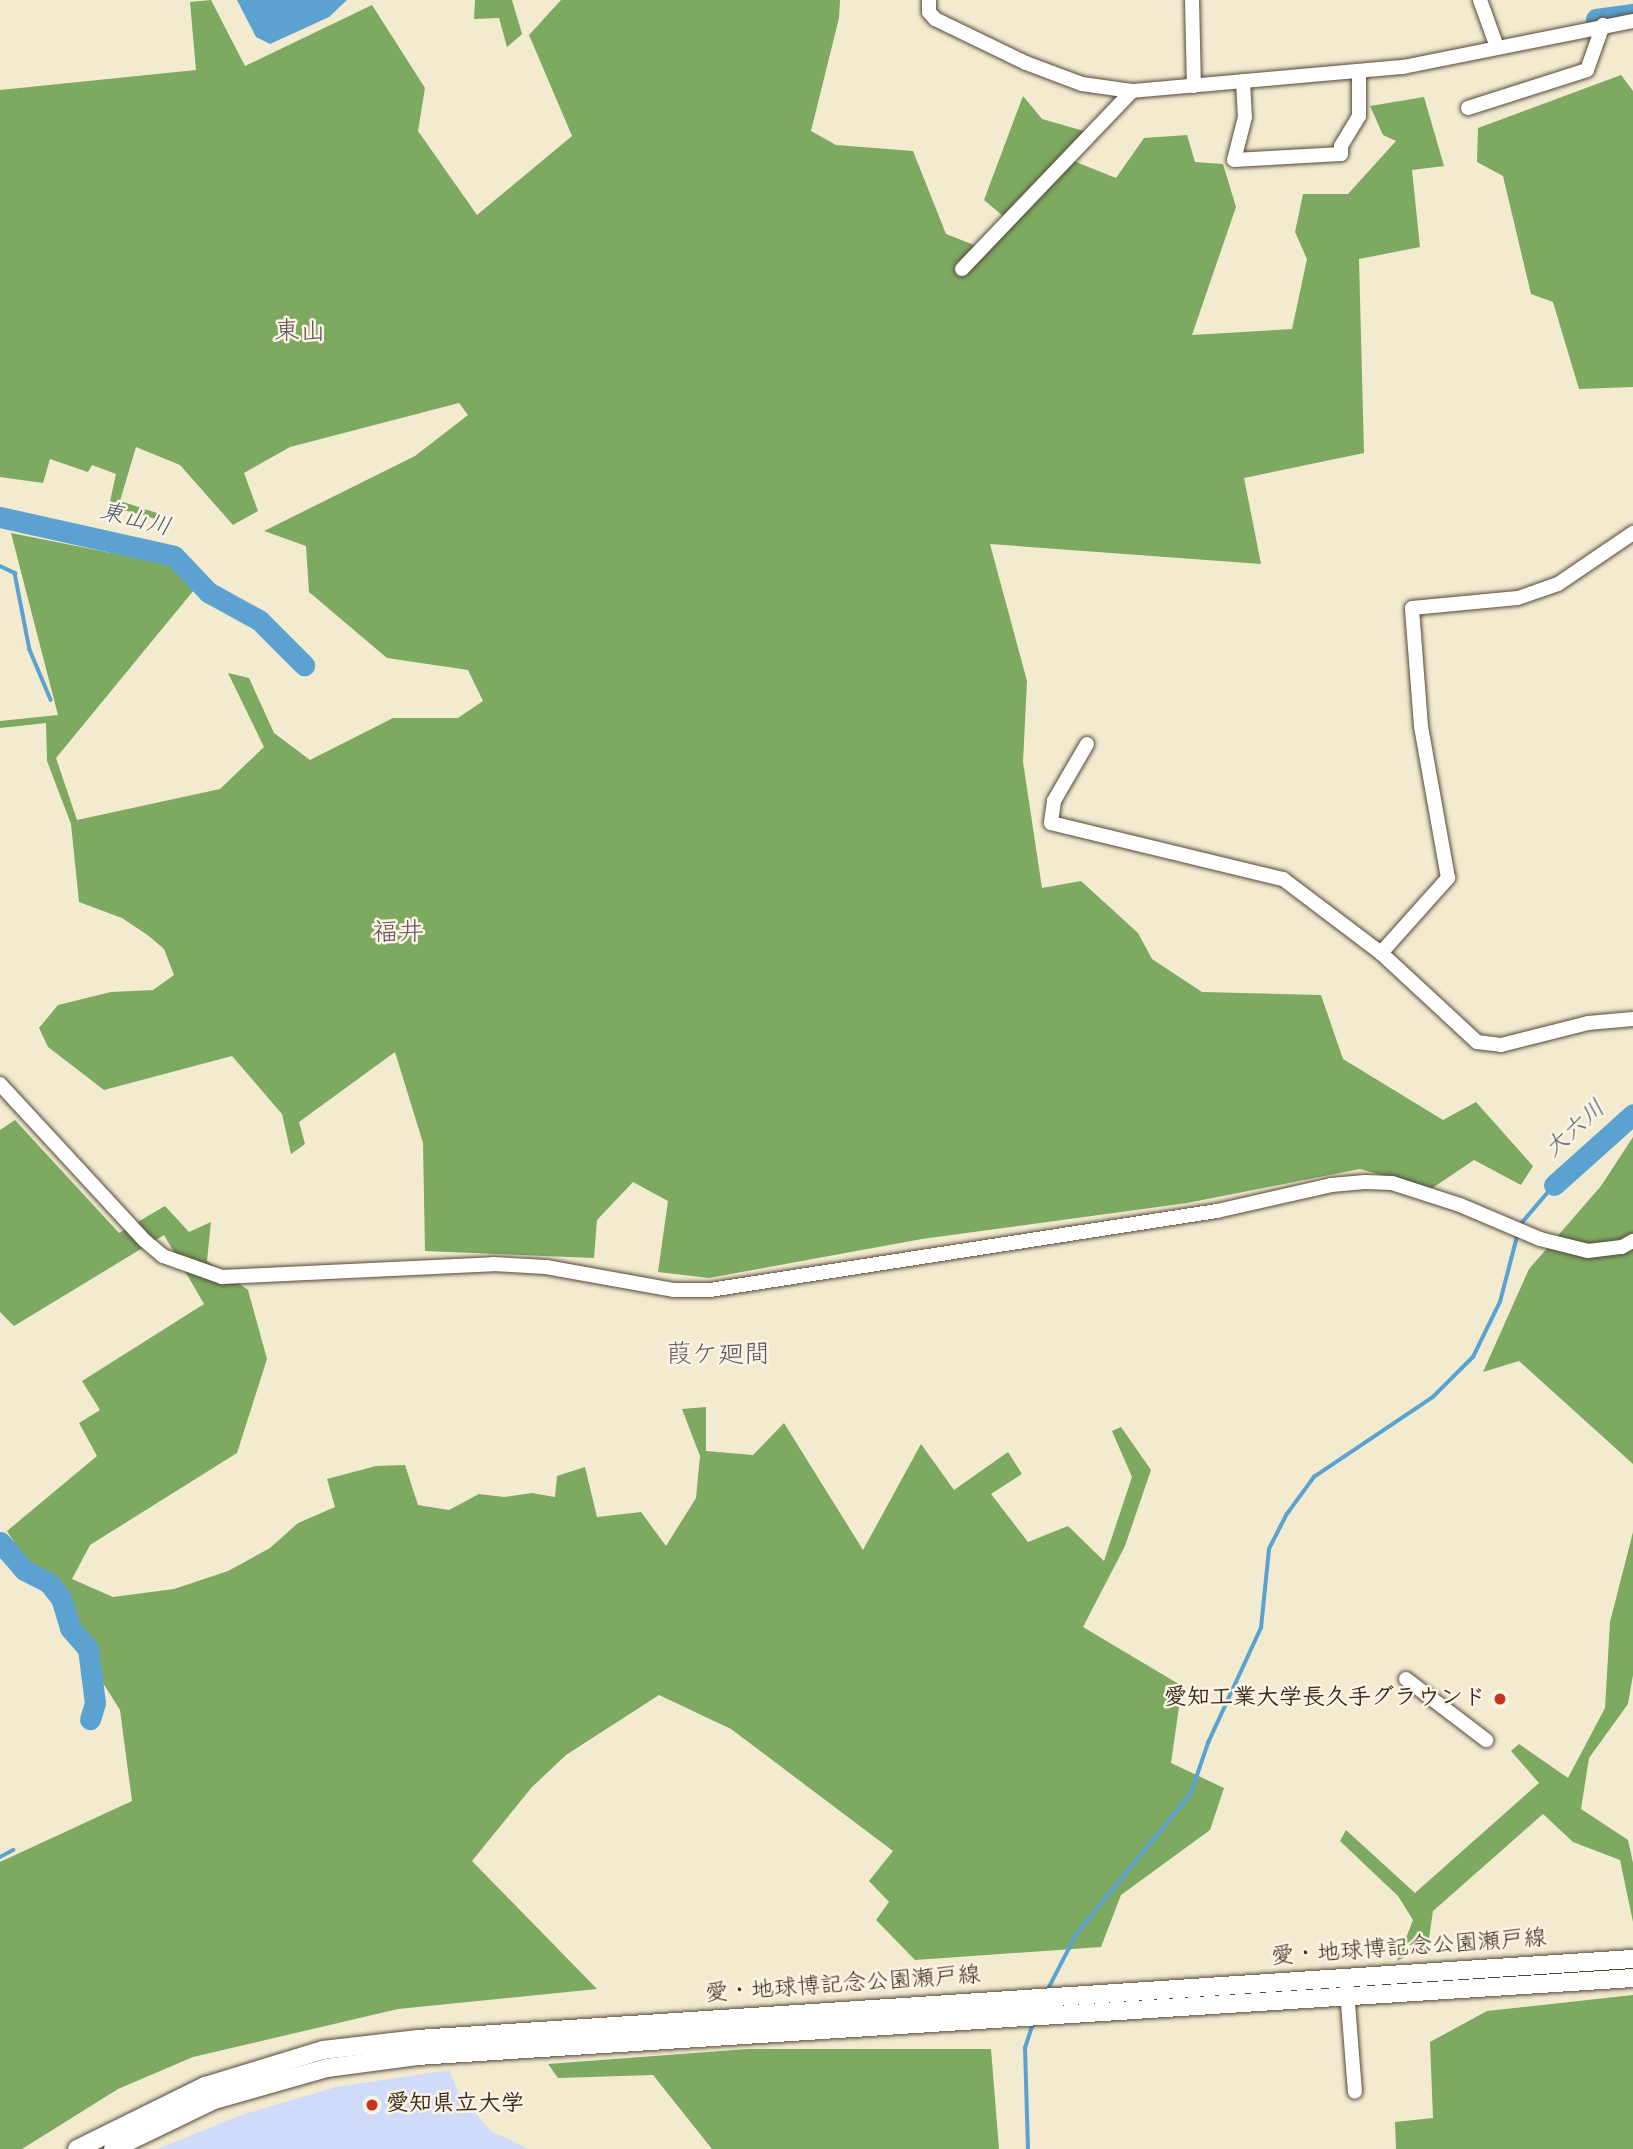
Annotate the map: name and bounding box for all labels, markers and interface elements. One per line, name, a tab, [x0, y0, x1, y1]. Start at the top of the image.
district label: 東山	[274, 318, 326, 350]
water label: 東山川	[97, 498, 173, 544]
district label: 福井	[372, 919, 424, 951]
water label: 大六川	[1540, 1095, 1612, 1165]
district label: 葭ケ廻間	[666, 1341, 770, 1373]
place label: 愛知工業大学長久手グラウンド	[1164, 1685, 1486, 1713]
marker: 愛知工業大学長久手グラウンド	[1492, 1691, 1508, 1707]
street label: 愛・地球博記念公園瀬戸線	[1270, 1926, 1548, 1972]
street label: 愛・地球博記念公園瀬戸線	[704, 1963, 982, 2009]
place label: 愛知県立大学	[386, 2091, 524, 2119]
marker: 愛知県立大学	[364, 2097, 380, 2113]

